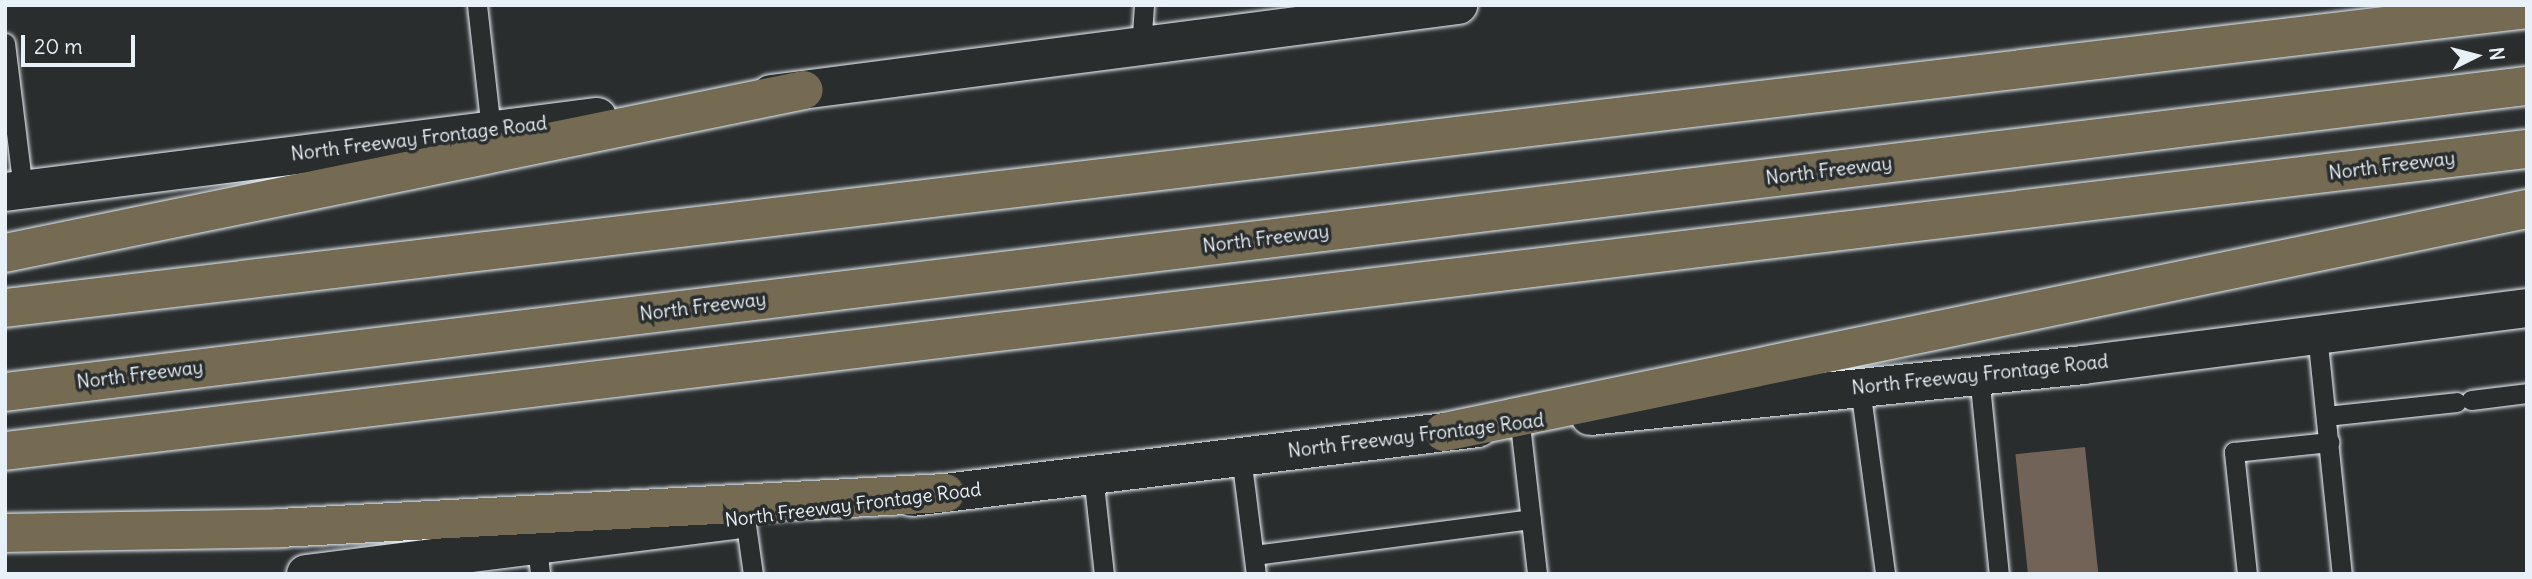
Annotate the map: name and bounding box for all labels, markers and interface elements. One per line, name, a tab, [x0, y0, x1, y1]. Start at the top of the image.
scale bar	[24, 21, 138, 65]
north arrow	[2441, 21, 2511, 91]
text: 20 m	[34, 33, 83, 60]
text: N	[2484, 46, 2510, 62]
street label: North Freeway Frontage Road	[290, 112, 548, 166]
street label: North Freeway	[2327, 147, 2457, 185]
street label: North Freeway	[1764, 152, 1894, 190]
street label: North Freeway	[1201, 220, 1331, 258]
street label: North Freeway	[638, 288, 768, 326]
street label: North Freeway Frontage Road	[1850, 350, 2110, 400]
street label: North Freeway	[75, 356, 205, 394]
street label: North Freeway Frontage Road	[1287, 409, 1545, 463]
street label: North Freeway Frontage Road	[724, 478, 982, 532]

